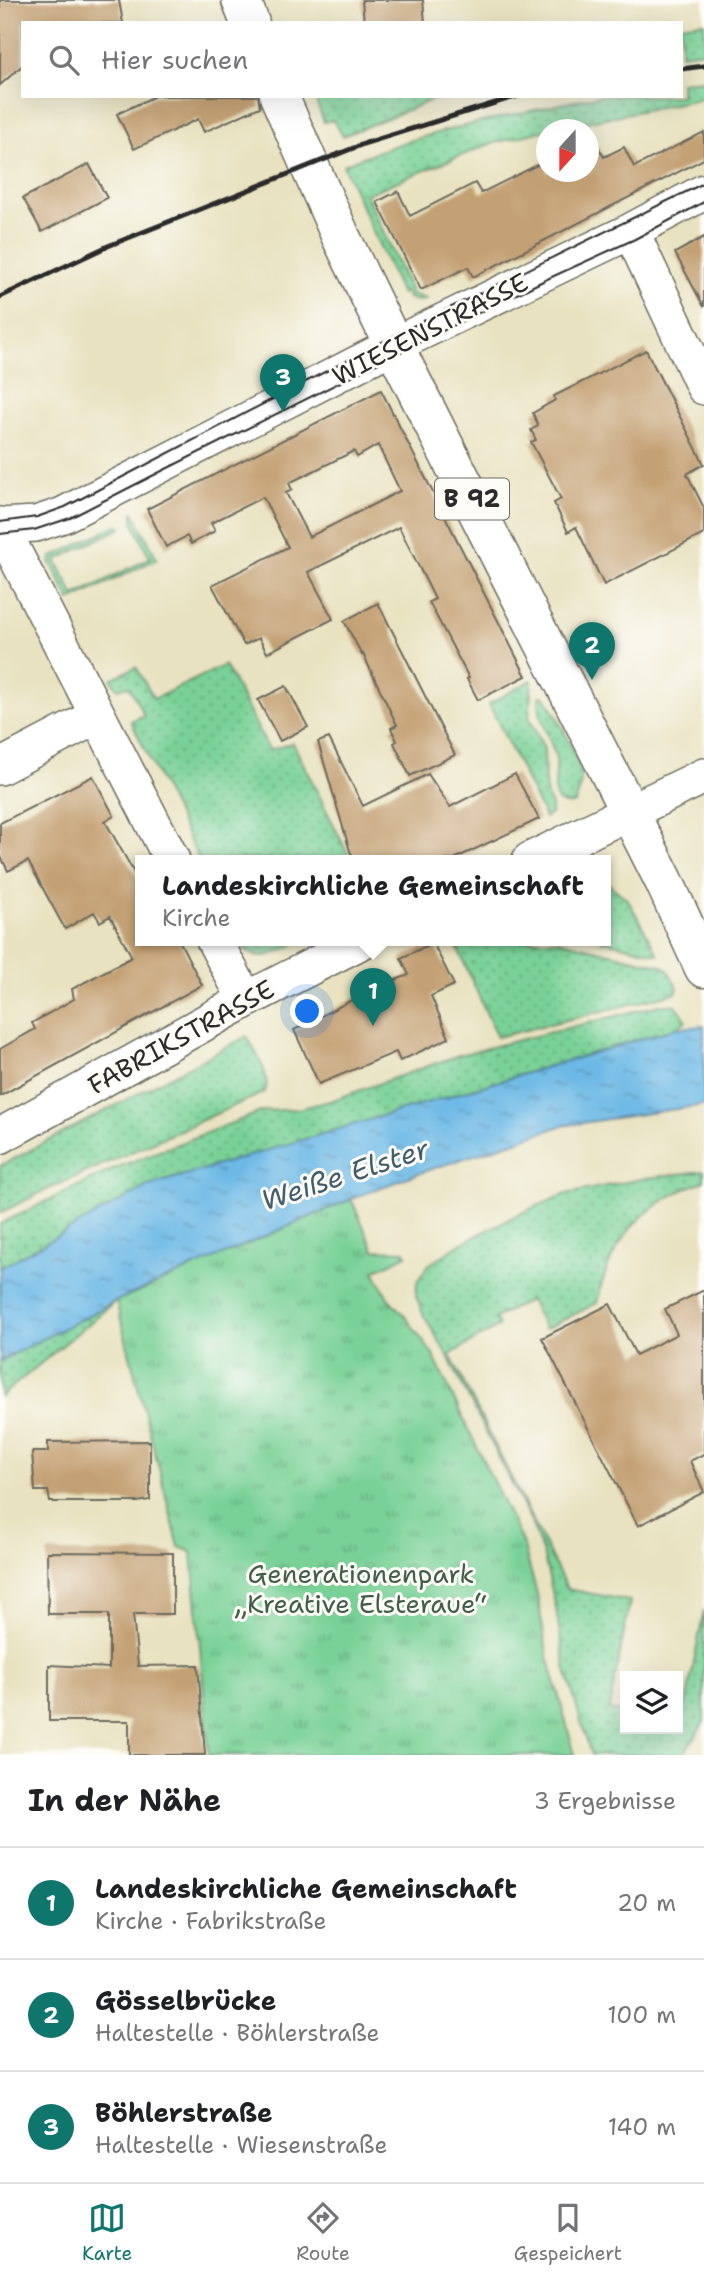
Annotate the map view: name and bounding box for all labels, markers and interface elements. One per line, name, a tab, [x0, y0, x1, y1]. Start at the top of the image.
search box	[21, 21, 683, 98]
icon: search	[45, 41, 83, 79]
text: Hier suchen	[101, 42, 248, 77]
north arrow	[536, 119, 599, 182]
street label: WIESENSTRASSE	[326, 264, 534, 393]
pin: 3	[260, 354, 306, 412]
road number: B 92	[435, 478, 509, 520]
pin: 2	[569, 622, 615, 680]
popup	[135, 855, 611, 946]
text: Landeskirchliche Gemeinschaft	[162, 868, 584, 903]
text: Kirche	[162, 903, 231, 933]
pin: 1	[350, 968, 396, 1026]
street label: FABRIKSTRASSE	[81, 971, 280, 1102]
your location	[290, 994, 324, 1028]
water label: Weiße Elster	[256, 1129, 434, 1219]
park label: Generationenpark „Kreative Elsteraue“	[234, 1556, 487, 1621]
map controls	[620, 1671, 683, 1734]
button: layers	[620, 1671, 683, 1734]
text: In der Nähe	[28, 1780, 221, 1821]
text: 3 Ergebnisse	[534, 1786, 676, 1816]
text: Landeskirchliche Gemeinschaft	[95, 1871, 517, 1906]
text: 1	[46, 1888, 56, 1918]
text: 20 m	[617, 1888, 676, 1918]
text: Kirche · Fabrikstraße	[95, 1906, 327, 1936]
text: Gösselbrücke	[95, 1983, 276, 2018]
text: 2	[43, 2000, 59, 2030]
text: 100 m	[607, 2000, 676, 2030]
text: Haltestelle · Böhlerstraße	[95, 2018, 380, 2048]
text: Böhlerstraße	[95, 2095, 273, 2130]
text: 3	[43, 2112, 59, 2142]
text: 140 m	[608, 2112, 676, 2142]
text: Haltestelle · Wiesenstraße	[95, 2130, 388, 2160]
tab: Karte	[82, 2199, 132, 2266]
tab: Route	[296, 2199, 350, 2266]
tab: Gespeichert	[514, 2199, 622, 2266]

